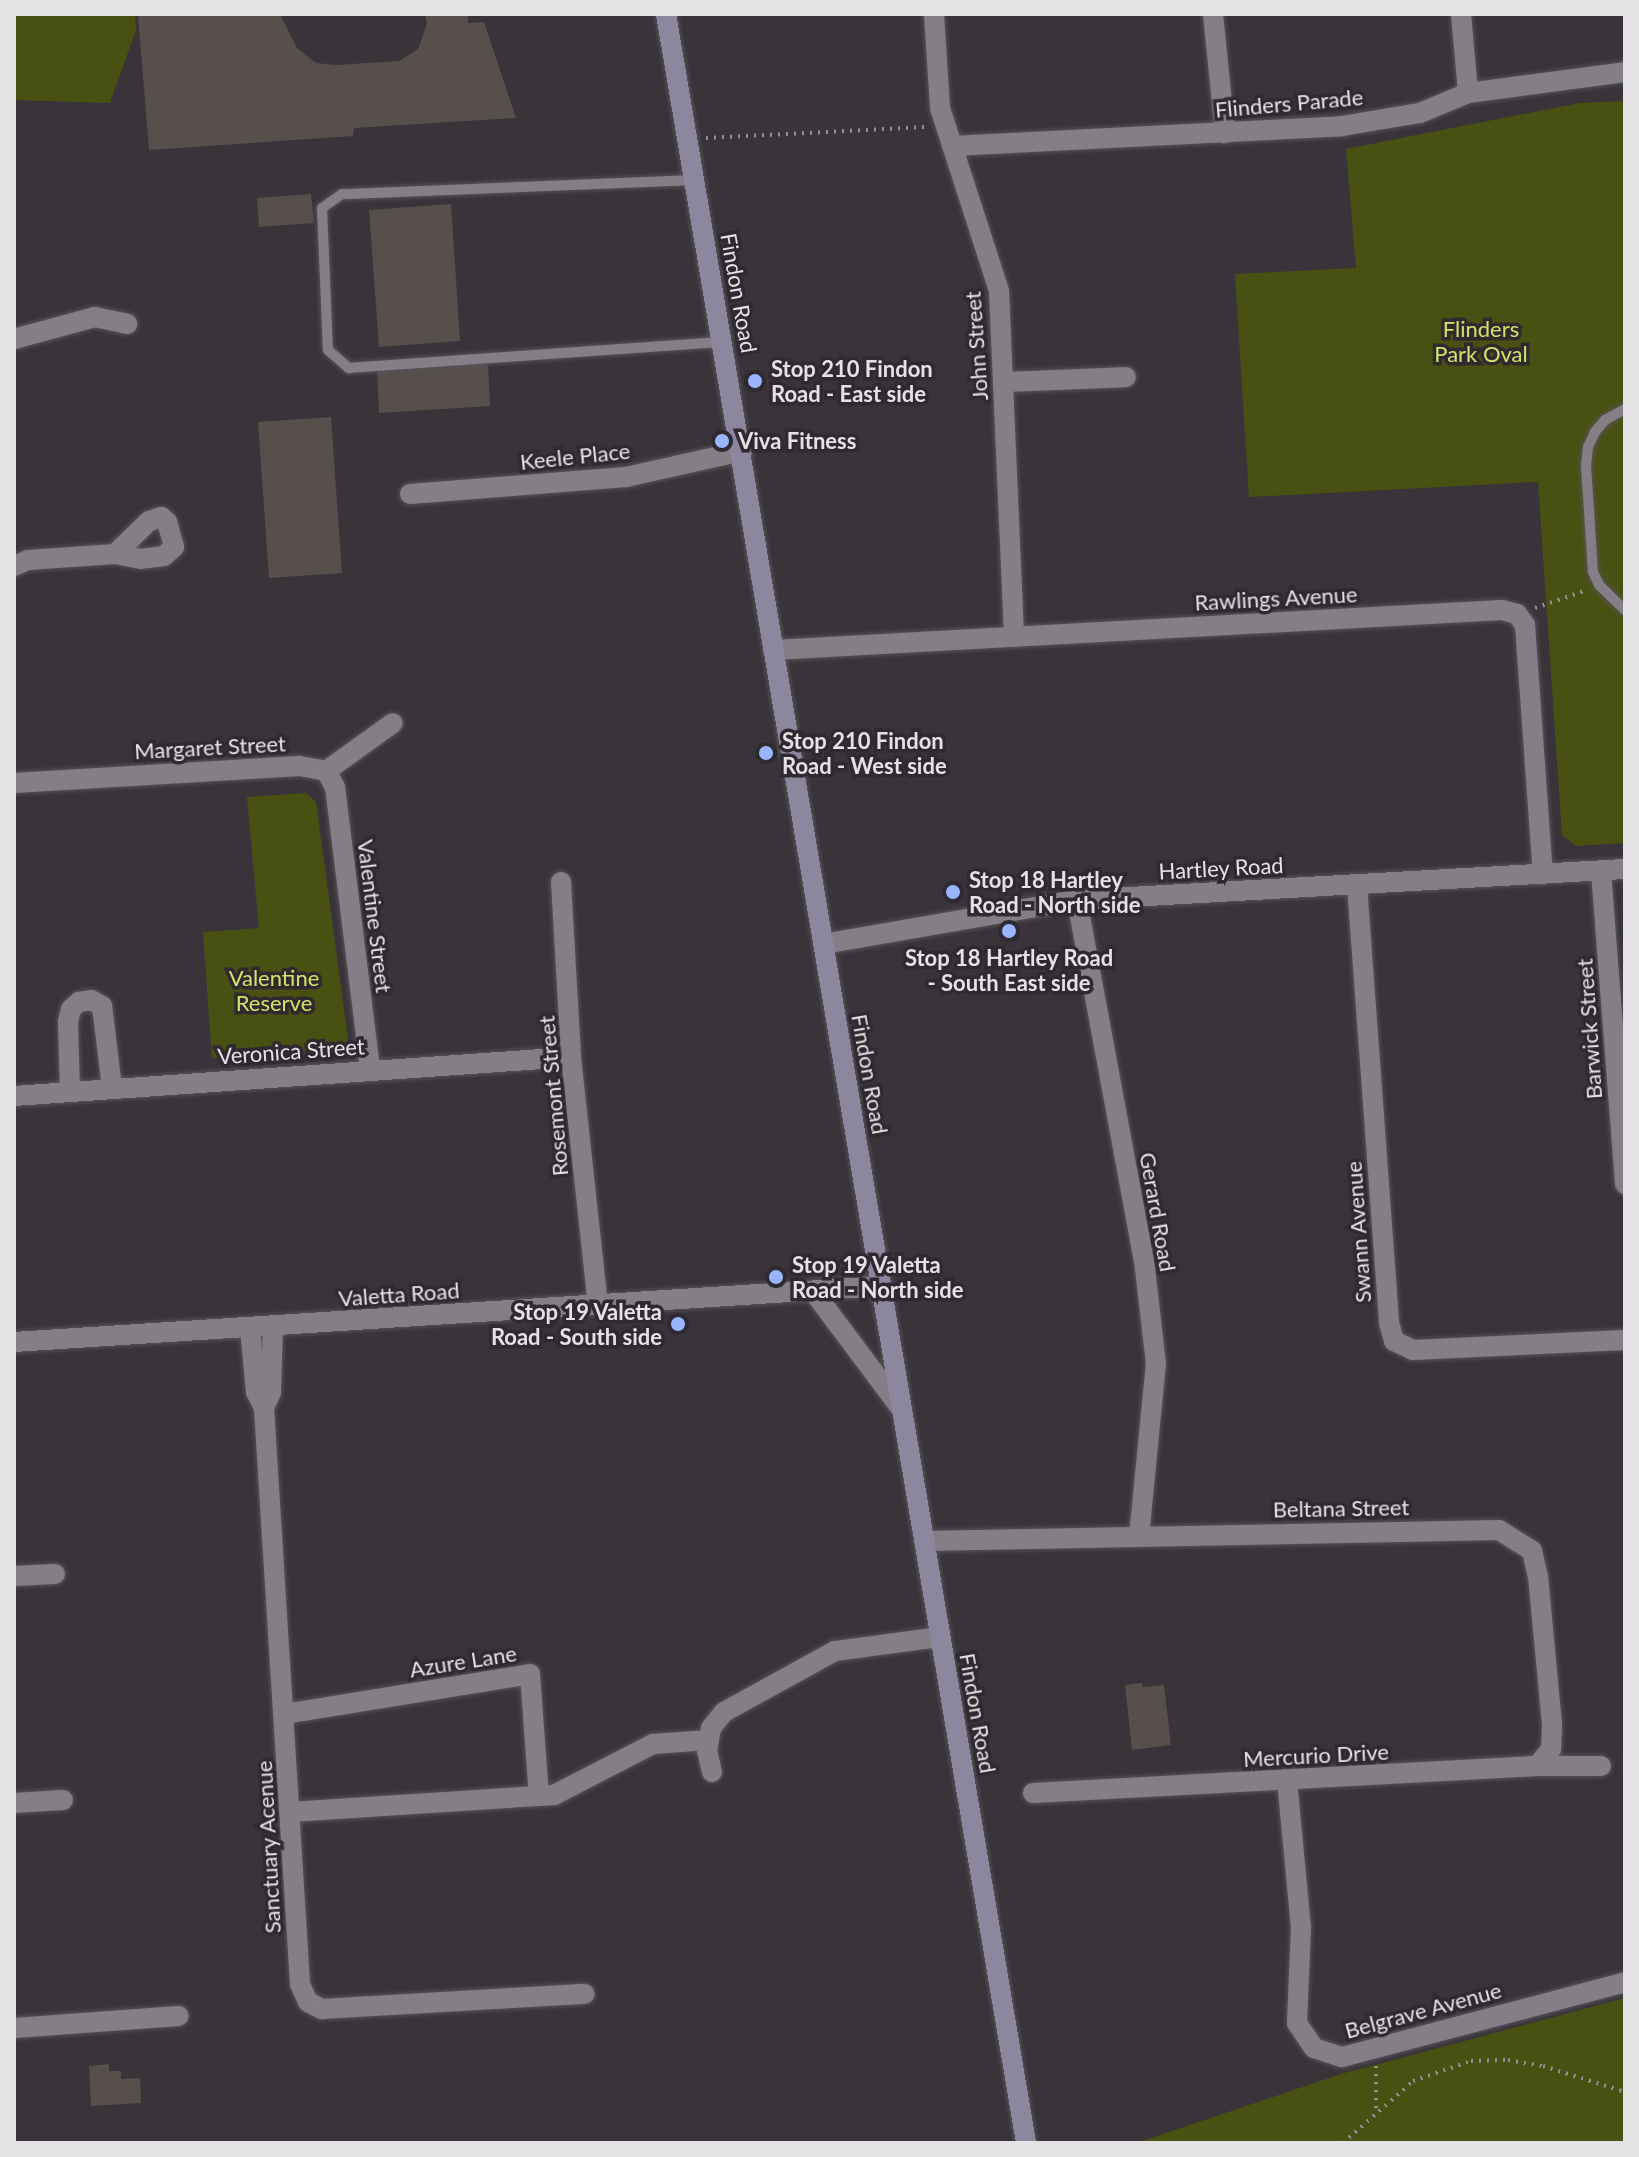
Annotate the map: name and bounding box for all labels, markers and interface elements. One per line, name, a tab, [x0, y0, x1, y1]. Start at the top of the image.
street label: Flinders Parade	[1214, 83, 1364, 123]
street label: Findon Road	[715, 231, 763, 355]
street label: John Street	[959, 290, 993, 402]
park label: Flinders Park Oval	[1434, 315, 1528, 366]
place label: Stop 210 Findon Road - East side	[771, 355, 933, 406]
marker: Stop 210 Findon Road - East side	[746, 372, 764, 390]
place label: Viva Fitness	[738, 428, 856, 454]
marker: Viva Fitness	[713, 432, 731, 450]
street label: Keele Place	[519, 437, 631, 475]
street label: Rawlings Avenue	[1193, 581, 1359, 615]
place label: Stop 210 Findon Road - West side	[782, 727, 947, 778]
street label: Margaret Street	[134, 730, 286, 764]
marker: Stop 210 Findon Road - West side	[757, 744, 775, 762]
street label: Valentine Street	[353, 838, 397, 994]
street label: Hartley Road	[1158, 852, 1284, 884]
place label: Stop 18 Hartley Road - North side	[969, 866, 1140, 918]
marker: Stop 18 Hartley Road - North side	[944, 883, 962, 901]
marker: Stop 18 Hartley Road - South East side	[1000, 922, 1018, 940]
place label: Stop 18 Hartley Road - South East side	[905, 944, 1113, 996]
street label: Barwick Street	[1571, 958, 1607, 1100]
park label: Valentine Reserve	[229, 964, 319, 1016]
street label: Findon Road	[846, 1012, 894, 1136]
street label: Rosemont Street	[533, 1015, 573, 1177]
street label: Veronica Street	[217, 1033, 365, 1069]
street label: Gerard Road	[1135, 1150, 1181, 1274]
street label: Swann Avenue	[1340, 1160, 1376, 1304]
place label: Stop 19 Valetta Road - North side	[792, 1251, 963, 1302]
marker: Stop 19 Valetta Road - North side	[767, 1268, 785, 1286]
street label: Valetta Road	[338, 1277, 460, 1311]
place label: Stop 19 Valetta Road - South side	[491, 1298, 662, 1350]
marker: Stop 19 Valetta Road - South side	[669, 1315, 687, 1333]
street label: Beltana Street	[1273, 1494, 1409, 1522]
street label: Azure Lane	[408, 1640, 518, 1682]
street label: Findon Road	[954, 1651, 1002, 1775]
street label: Mercurio Drive	[1242, 1738, 1390, 1772]
street label: Sanctuary Acenue	[250, 1759, 286, 1935]
street label: Belgrave Avenue	[1341, 1976, 1505, 2044]

